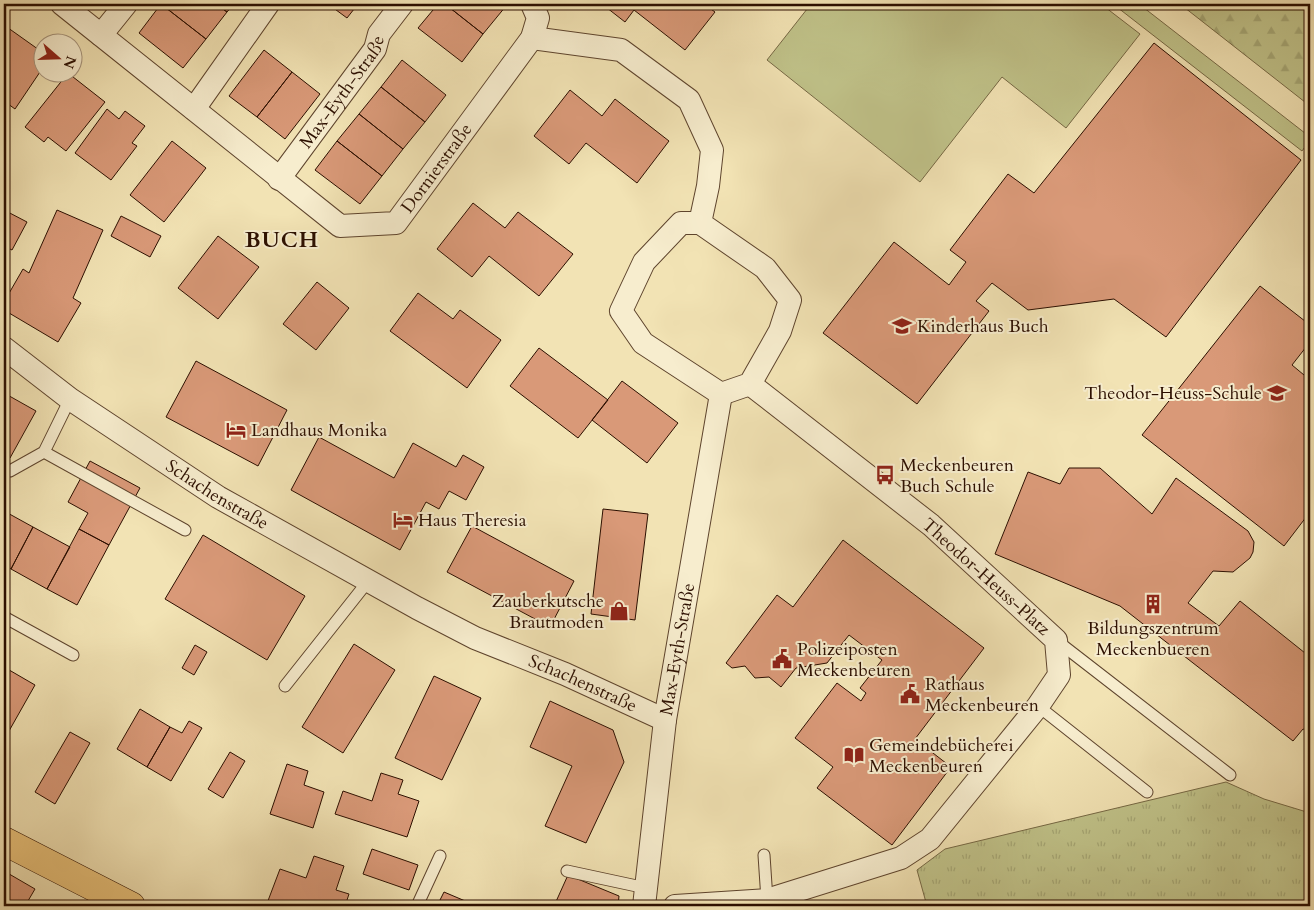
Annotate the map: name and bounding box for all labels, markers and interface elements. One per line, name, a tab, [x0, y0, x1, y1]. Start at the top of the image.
north arrow	[32, 32, 82, 82]
street label: Max-Eyth-Straße	[293, 33, 391, 153]
text: N	[59, 53, 81, 71]
street label: Dornierstraße	[395, 118, 478, 218]
district label: BUCH	[245, 225, 319, 255]
place label: Kinderhaus Buch	[917, 314, 1049, 339]
school or university icon: Kinderhaus Buch	[891, 315, 913, 337]
place label: Theodor-Heuss-Schule	[1084, 381, 1262, 406]
school or university icon: Theodor-Heuss-Schule	[1266, 382, 1288, 404]
place label: Landhaus Monika	[251, 418, 387, 443]
hotel icon: Landhaus Monika	[225, 419, 247, 441]
street label: Schachenstraße	[161, 453, 273, 535]
place label: Meckenbeuren Buch Schule	[900, 453, 1015, 499]
bus stop icon: Meckenbeuren Buch Schule	[874, 464, 896, 486]
place label: Haus Theresia	[418, 508, 527, 533]
hotel icon: Haus Theresia	[392, 509, 414, 531]
street label: Theodor-Heuss-Platz	[916, 513, 1056, 641]
street label: Max-Eyth-Straße	[653, 581, 701, 717]
place label: Zauberkutsche Brautmoden	[492, 589, 605, 635]
building icon: Bildungszentrum Meckenbueren	[1142, 593, 1164, 615]
shop icon: Zauberkutsche Brautmoden	[608, 600, 630, 622]
place label: Bildungszentrum Meckenbueren	[1087, 616, 1220, 662]
place label: Polizeiposten Meckenbeuren	[797, 637, 912, 683]
street label: Schachenstraße	[525, 648, 641, 718]
public building icon: Polizeiposten Meckenbeuren	[771, 648, 793, 670]
place label: Rathaus Meckenbeuren	[925, 672, 1040, 718]
public building icon: Rathaus Meckenbeuren	[899, 683, 921, 705]
place label: Gemeindebücherei Meckenbeuren	[869, 733, 1013, 779]
library icon: Gemeindebücherei Meckenbeuren	[843, 744, 865, 766]

